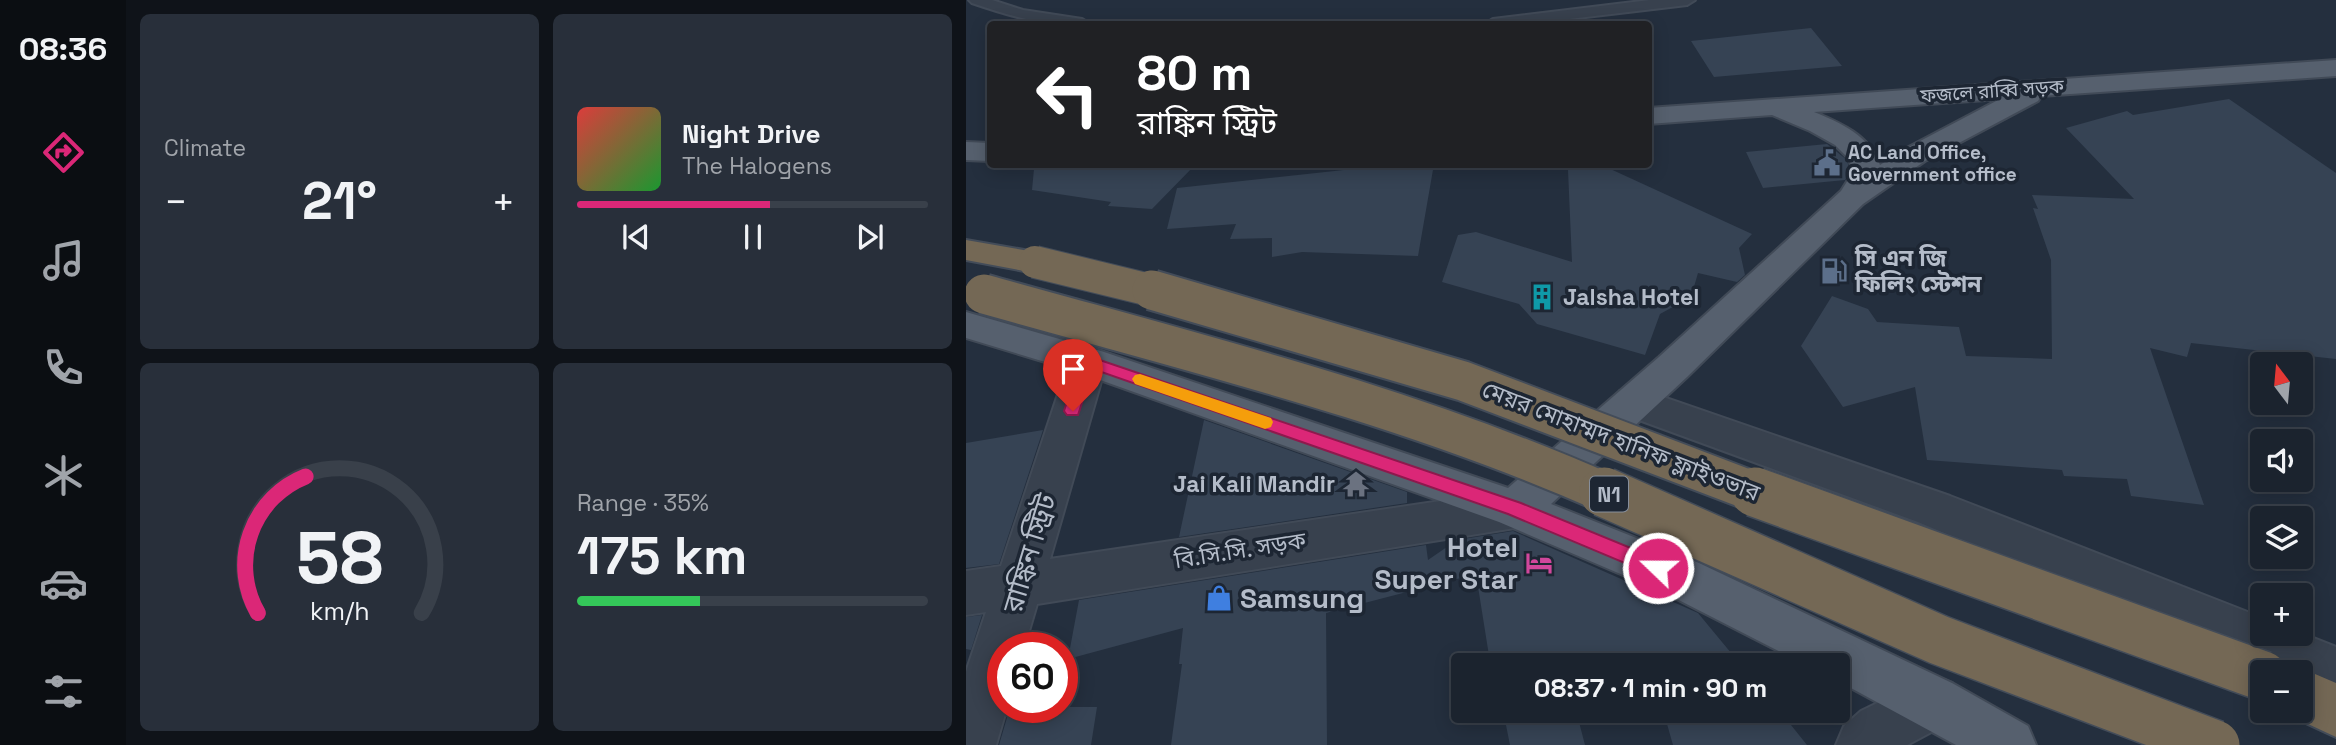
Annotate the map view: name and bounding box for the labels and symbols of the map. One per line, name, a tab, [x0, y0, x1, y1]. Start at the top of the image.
street label: ফজলে রাব্বি সড়ক	[1918, 73, 2065, 109]
place label: AC Land Office, Government office	[1848, 140, 2017, 187]
public building icon: AC Land Office, Government office	[1812, 148, 1842, 178]
place label: সি এন জি ফিলিং স্টেশন	[1854, 243, 1982, 299]
fuel station icon: সি এন জি ফিলিং স্টেশন	[1819, 256, 1849, 286]
building icon: Jalsha Hotel	[1527, 282, 1557, 312]
place label: Jalsha Hotel	[1563, 282, 1699, 312]
pin	[1043, 339, 1103, 411]
north arrow	[2250, 352, 2314, 415]
street label: মেয়র মোহাম্মদ হানিফ ফ্লাইওভার	[1478, 374, 1764, 508]
place label: Jai Kali Mandir	[1173, 469, 1335, 499]
temple icon: Jai Kali Mandir	[1341, 469, 1371, 499]
road number: N1	[1590, 476, 1628, 512]
street label: রাঙ্কিন স্ট্রিট	[994, 489, 1064, 618]
street label: বি.সি.সি. সড়ক	[1171, 525, 1308, 575]
place label: Hotel Super Star	[1375, 529, 1518, 597]
position arrow	[1621, 531, 1695, 605]
hotel icon: Hotel Super Star	[1524, 548, 1554, 578]
place label: Samsung	[1240, 580, 1364, 616]
shop icon: Samsung	[1204, 583, 1234, 613]
speed limit sign: 60	[987, 632, 1078, 723]

